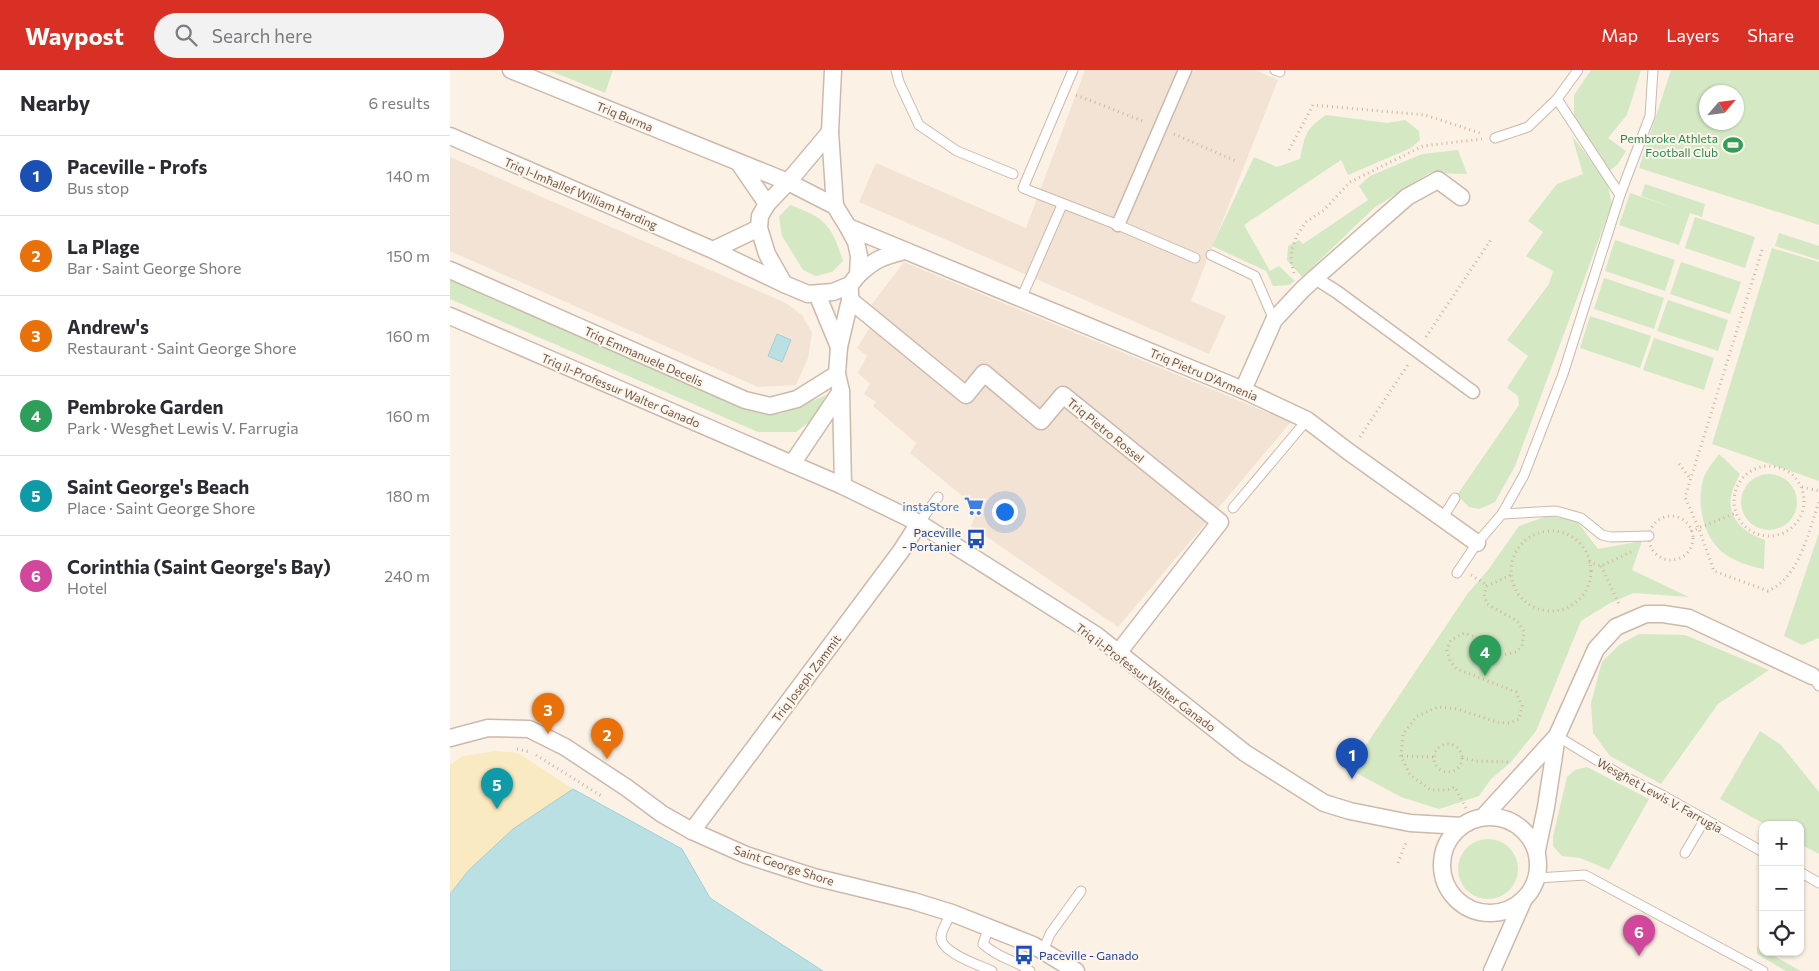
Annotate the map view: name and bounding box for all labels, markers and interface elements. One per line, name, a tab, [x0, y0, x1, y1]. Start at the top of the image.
search box	[154, 13, 504, 58]
text: Waypost	[25, 21, 124, 50]
icon: search	[172, 21, 200, 49]
text: Search here	[212, 24, 312, 47]
text: Map	[1601, 24, 1638, 46]
text: Layers	[1666, 24, 1719, 46]
text: Share	[1747, 24, 1794, 46]
north arrow	[1699, 85, 1744, 130]
text: Nearby	[20, 90, 90, 115]
text: 6 results	[369, 93, 430, 112]
street label: Triq Burma	[595, 98, 655, 134]
place label: Pembroke Athleta Football Club	[1620, 131, 1718, 159]
sports icon: Pembroke Athleta Football Club	[1722, 134, 1744, 156]
street label: Triq l-Imħallef William Harding	[502, 154, 660, 232]
text: Paceville - Profs	[67, 155, 207, 178]
text: 1	[32, 166, 40, 185]
text: 140 m	[386, 166, 430, 185]
text: Bus stop	[67, 178, 129, 197]
text: La Plage	[67, 235, 139, 258]
text: 2	[31, 246, 41, 265]
text: 150 m	[387, 246, 430, 265]
text: Bar · Saint George Shore	[67, 258, 241, 277]
text: Andrew's	[67, 315, 149, 338]
street label: Triq Emmanuele Decelis	[582, 323, 706, 389]
text: 3	[31, 326, 41, 345]
text: 160 m	[386, 326, 430, 345]
text: Restaurant · Saint George Shore	[67, 338, 296, 357]
street label: Triq Pietru D'Armenia	[1148, 345, 1260, 403]
street label: Triq il-Professur Walter Ganado	[539, 350, 703, 430]
text: Pembroke Garden	[67, 395, 223, 418]
street label: Triq Pietro Rossel	[1065, 395, 1147, 465]
text: 4	[31, 406, 41, 425]
text: 160 m	[386, 406, 430, 425]
text: Park · Wesgħet Lewis V. Farrugia	[67, 418, 299, 437]
text: Saint George's Beach	[67, 475, 249, 498]
text: 5	[31, 486, 41, 505]
text: 180 m	[386, 486, 430, 505]
supermarket icon: instaStore	[963, 495, 985, 517]
text: Place · Saint George Shore	[67, 498, 255, 517]
place label: instaStore	[903, 499, 959, 513]
your location	[992, 499, 1018, 525]
place label: Paceville - Portanier	[902, 525, 961, 553]
bus stop icon: Paceville - Portanier	[965, 528, 987, 550]
text: Corinthia (Saint George's Bay)	[67, 555, 331, 578]
text: 6	[31, 566, 41, 585]
text: 240 m	[384, 566, 430, 585]
text: Hotel	[67, 578, 107, 597]
street label: Triq il-Professur Walter Ganado	[1073, 620, 1219, 734]
street label: Triq Joseph Zammit	[769, 631, 844, 725]
pin: 4	[1469, 635, 1501, 676]
pin: 3	[532, 693, 564, 734]
pin: 2	[591, 718, 623, 759]
pin: 1	[1336, 738, 1368, 779]
street label: Wesgħet Lewis V. Farrugia	[1595, 755, 1725, 835]
pin: 5	[481, 768, 513, 809]
map controls	[1759, 821, 1804, 956]
button: +	[1759, 821, 1804, 866]
street label: Saint George Shore	[732, 842, 836, 888]
button: −	[1759, 866, 1804, 911]
button: locate	[1759, 911, 1804, 956]
pin: 6	[1623, 915, 1655, 956]
bus stop icon: Paceville - Ganado	[1013, 944, 1035, 966]
place label: Paceville - Ganado	[1039, 948, 1139, 962]

